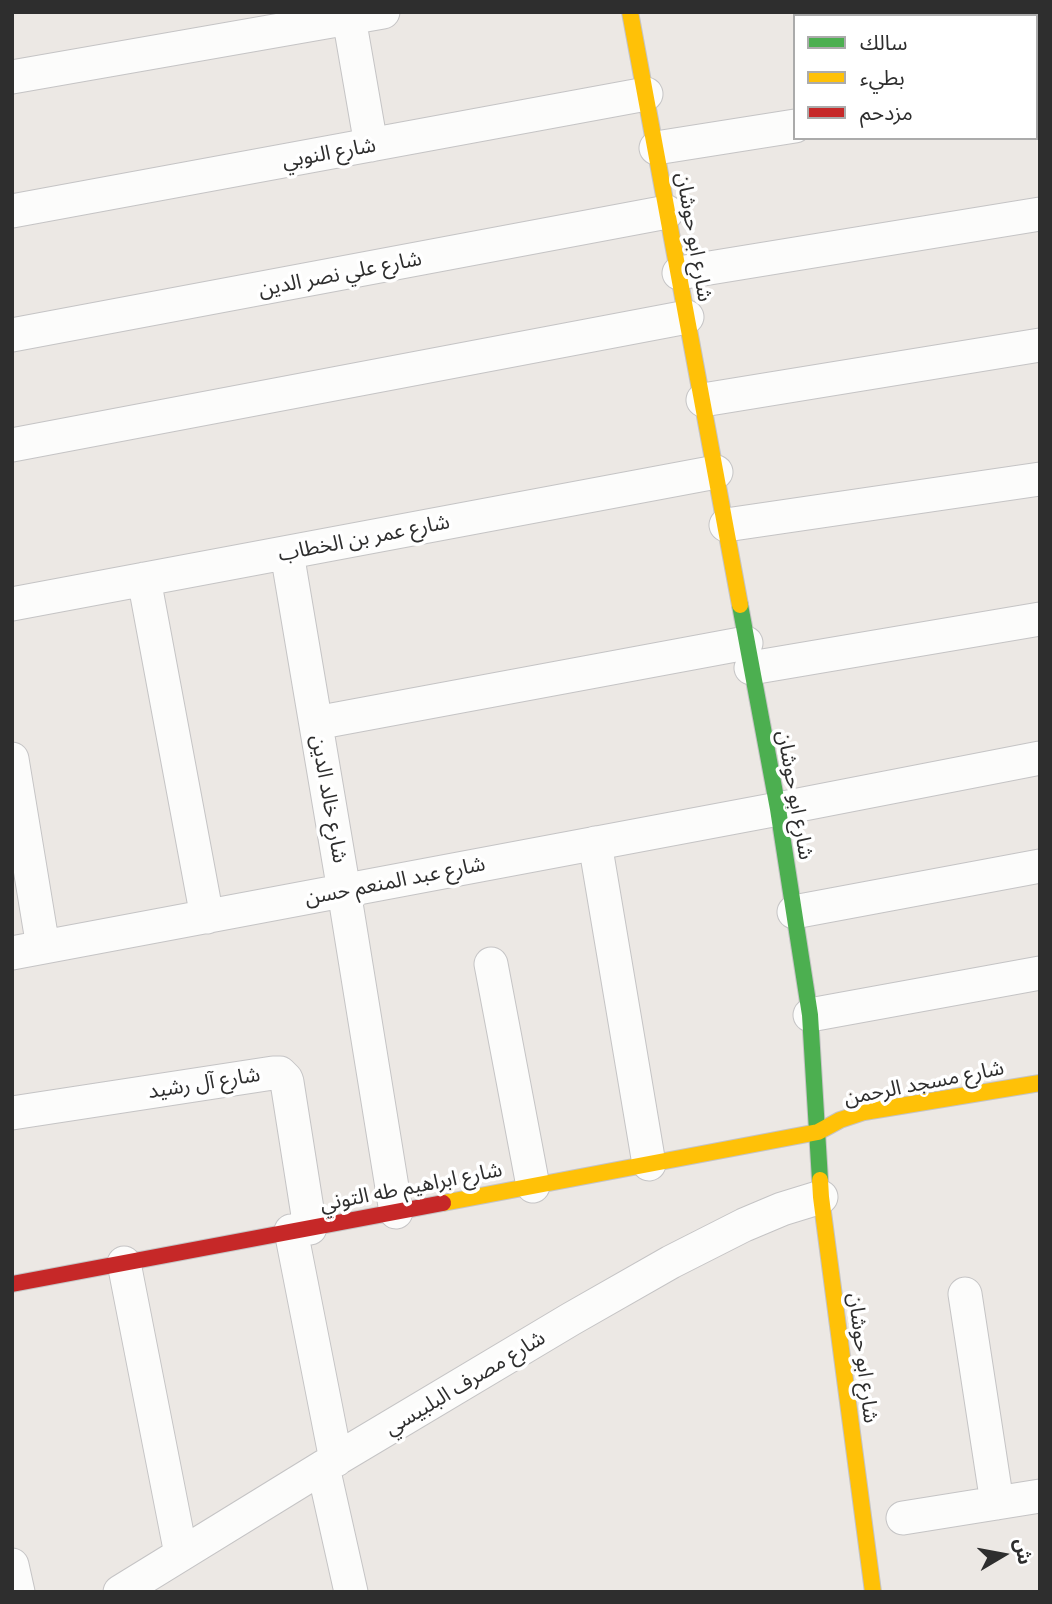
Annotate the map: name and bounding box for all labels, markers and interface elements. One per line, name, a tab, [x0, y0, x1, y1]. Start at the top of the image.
legend	[793, 14, 1038, 140]
text: سالك	[860, 30, 907, 55]
text: بطيء	[860, 65, 905, 90]
text: مزدحم	[860, 100, 913, 125]
street label: شارع النوبي	[280, 132, 378, 174]
street label: شارع ابو حوشان	[670, 170, 718, 304]
street label: شارع علي نصر الدين	[256, 246, 424, 302]
street label: شارع عمر بن الخطاب	[276, 509, 452, 567]
street label: شارع ابو حوشان	[771, 728, 819, 862]
street label: شارع خالد الدين	[305, 733, 353, 865]
street label: شارع عبد المنعم حسن	[303, 851, 487, 911]
street label: شارع مسجد الرحمن	[842, 1055, 1006, 1111]
street label: شارع آل رشيد	[146, 1062, 262, 1104]
street label: شارع ابراهيم طه التوني	[318, 1157, 504, 1217]
street label: شارع ابو حوشان	[843, 1291, 883, 1425]
street label: شارع مصرف البلبيسي	[380, 1325, 550, 1441]
north arrow	[968, 1520, 1038, 1590]
text: ش	[1011, 1537, 1037, 1566]

